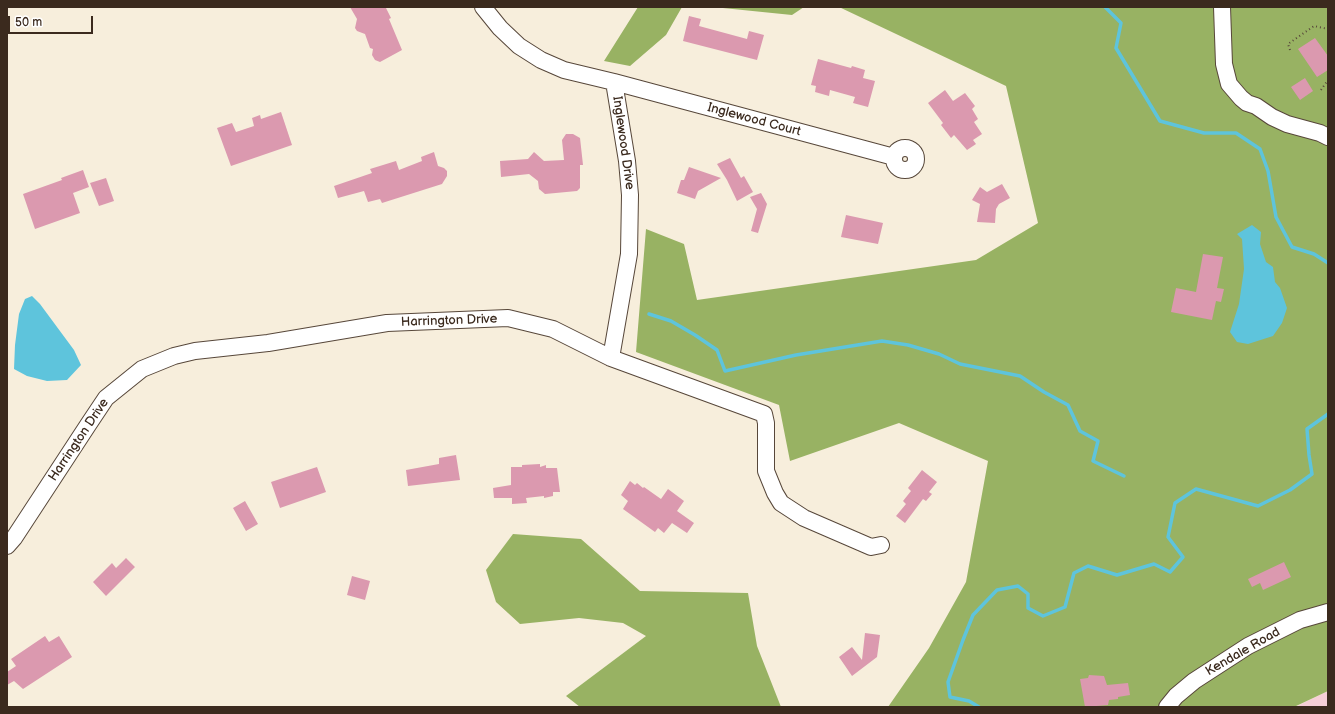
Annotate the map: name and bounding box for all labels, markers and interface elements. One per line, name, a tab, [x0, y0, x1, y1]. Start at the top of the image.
scale bar	[10, 8, 95, 34]
text: 50 m	[15, 15, 42, 30]
street label: Inglewood Drive	[609, 95, 637, 191]
street label: Inglewood Court	[705, 100, 803, 140]
street label: Harrington Drive	[401, 312, 497, 330]
street label: Harrington Drive	[46, 396, 112, 484]
street label: Kendale Road	[1203, 624, 1283, 680]

